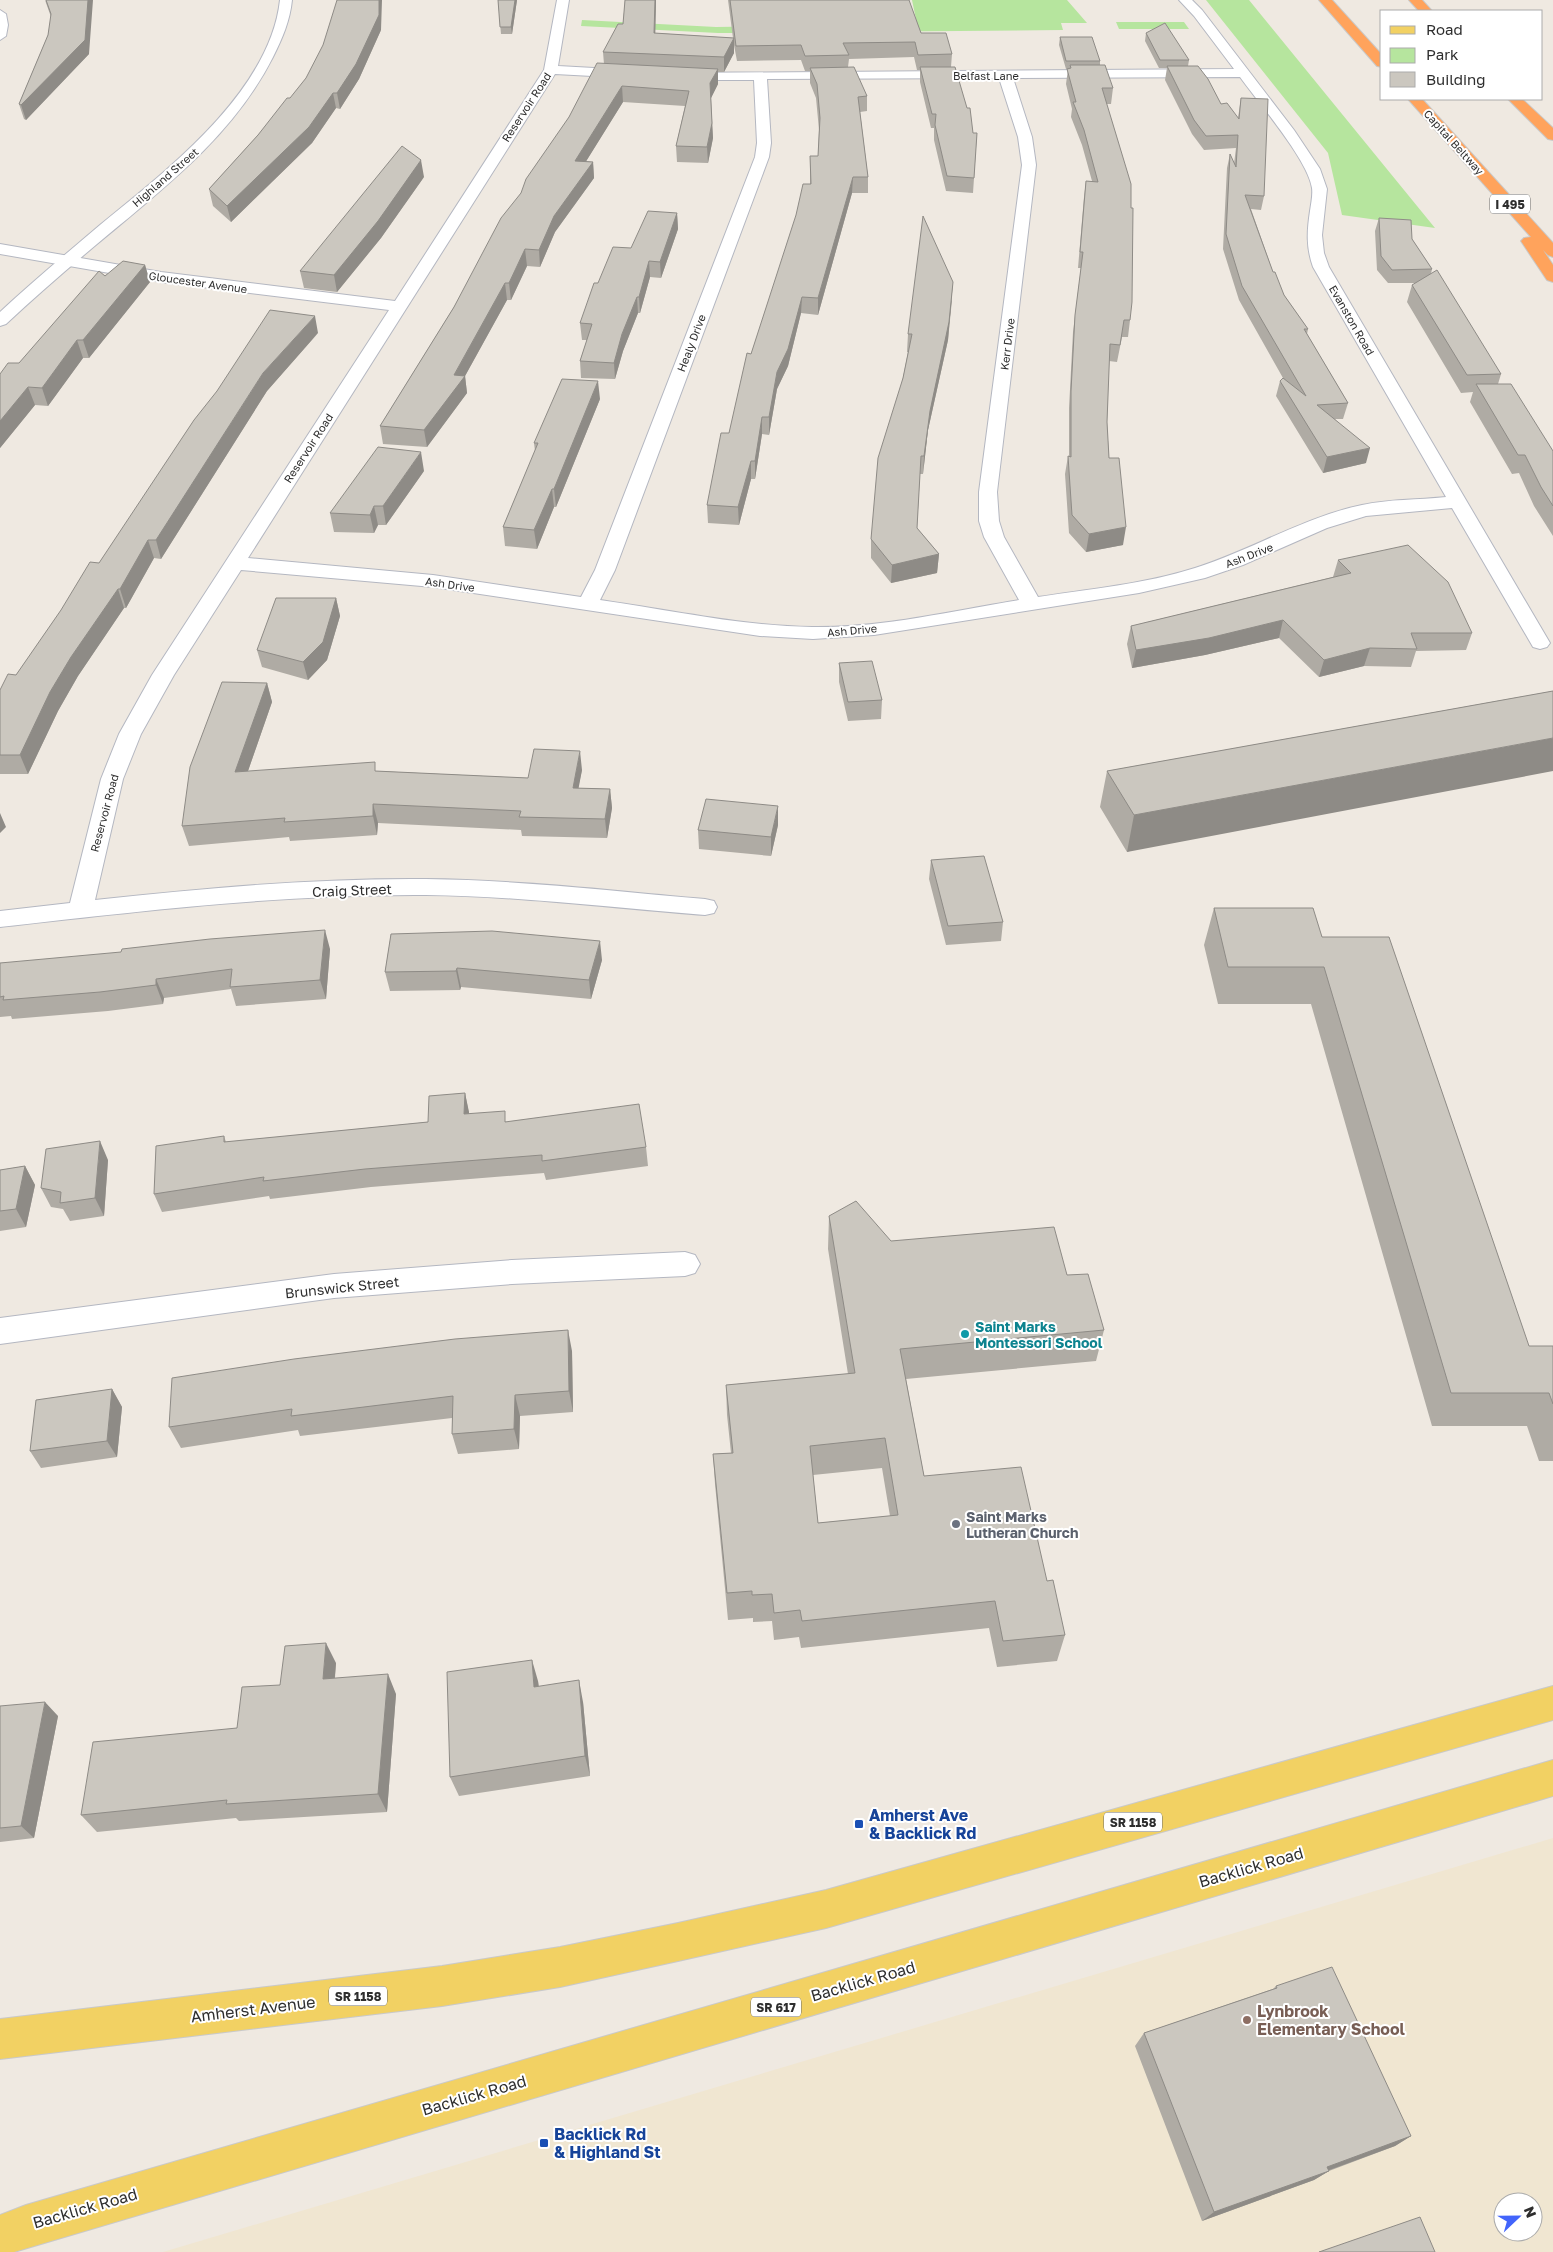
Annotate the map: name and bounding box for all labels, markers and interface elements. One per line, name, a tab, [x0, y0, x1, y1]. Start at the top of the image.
legend	[1380, 10, 1543, 100]
text: Road	[1426, 20, 1463, 38]
text: Park	[1426, 45, 1459, 63]
street label: Belfast Lane	[953, 69, 1019, 82]
street label: Reservoir Road	[499, 70, 553, 144]
text: Building	[1426, 70, 1486, 88]
street label: Capital Beltway	[1421, 107, 1487, 177]
street label: Highland Street	[129, 145, 201, 209]
road number: I 495	[1490, 194, 1530, 213]
street label: Gloucester Avenue	[148, 269, 248, 295]
street label: Evanston Road	[1327, 283, 1377, 357]
street label: Healy Drive	[674, 312, 708, 374]
street label: Kerr Drive	[997, 317, 1017, 371]
street label: Reservoir Road	[281, 411, 335, 485]
street label: Ash Drive	[1223, 540, 1275, 570]
street label: Ash Drive	[424, 574, 476, 594]
street label: Ash Drive	[827, 621, 877, 639]
street label: Reservoir Road	[87, 773, 121, 853]
street label: Craig Street	[312, 880, 392, 900]
street label: Brunswick Street	[284, 1273, 400, 1301]
place label: Saint Marks Montessori School	[975, 1318, 1103, 1351]
marker: Saint Marks Montessori School	[959, 1328, 971, 1340]
place label: Saint Marks Lutheran Church	[966, 1508, 1078, 1541]
marker: Saint Marks Lutheran Church	[950, 1518, 962, 1530]
place label: Amherst Ave & Backlick Rd	[869, 1805, 976, 1843]
road number: SR 1158	[1104, 1812, 1162, 1831]
marker: Amherst Ave & Backlick Rd	[853, 1818, 865, 1830]
street label: Backlick Road	[1196, 1843, 1306, 1891]
street label: Backlick Road	[808, 1957, 918, 2005]
road number: SR 1158	[329, 1986, 387, 2005]
street label: Amherst Avenue	[189, 1991, 317, 2027]
road number: SR 617	[751, 1998, 801, 2016]
place label: Lynbrook Elementary School	[1257, 2001, 1406, 2039]
marker: Lynbrook Elementary School	[1241, 2014, 1253, 2026]
street label: Backlick Road	[419, 2071, 529, 2119]
place label: Backlick Rd & Highland St	[554, 2124, 661, 2162]
marker: Backlick Rd & Highland St	[538, 2137, 550, 2149]
street label: Backlick Road	[30, 2184, 140, 2232]
north arrow	[1493, 2192, 1543, 2242]
text: N	[1521, 2204, 1540, 2220]

